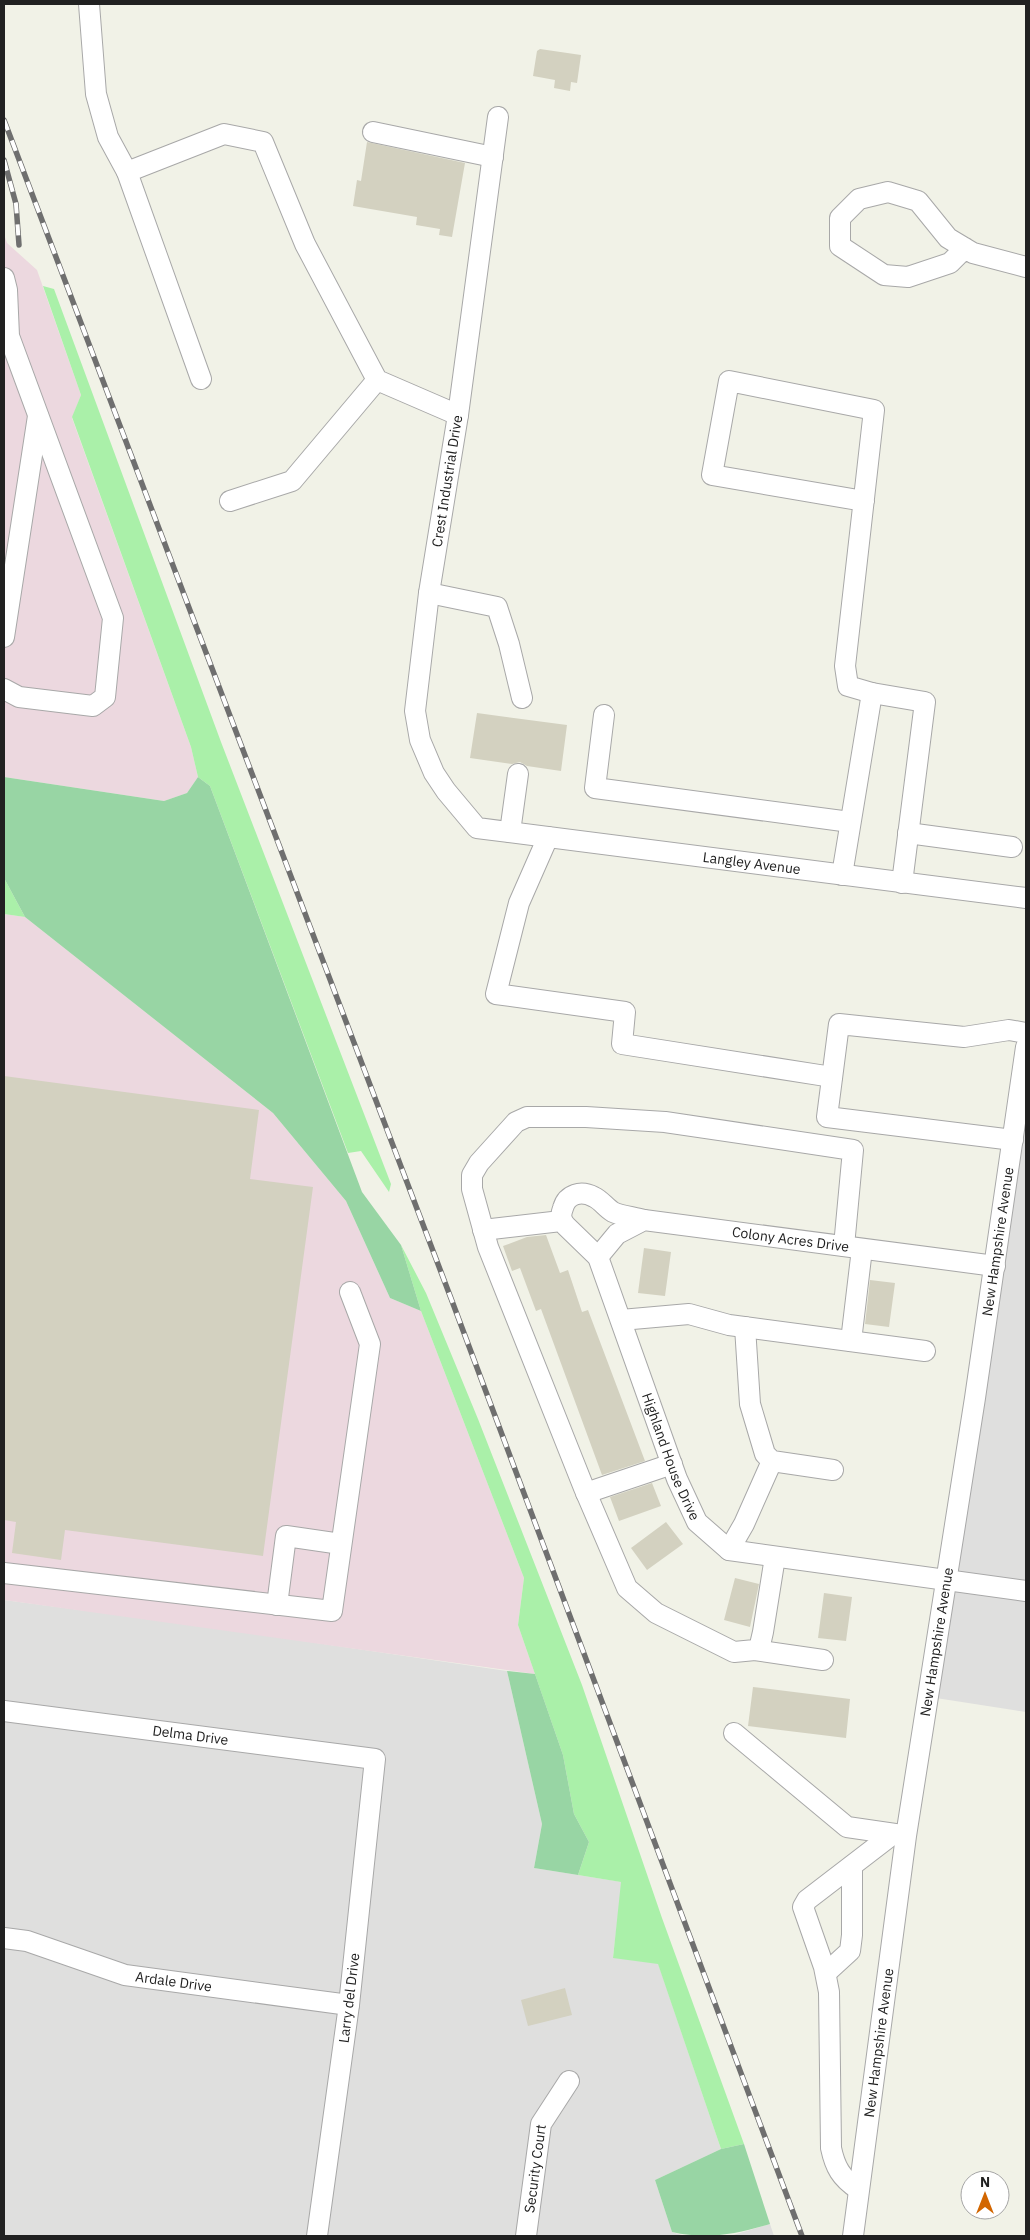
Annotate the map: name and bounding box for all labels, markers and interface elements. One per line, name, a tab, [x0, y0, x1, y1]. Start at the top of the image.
street label: Crest Industrial Drive	[428, 413, 466, 548]
street label: Langley Avenue	[702, 848, 802, 878]
street label: New Hampshire Avenue	[978, 1165, 1018, 1317]
street label: Colony Acres Drive	[731, 1223, 850, 1256]
street label: Highland House Drive	[638, 1390, 704, 1523]
street label: New Hampshire Avenue	[916, 1566, 957, 1718]
street label: Delma Drive	[151, 1721, 230, 1749]
street label: Larry del Drive	[335, 1952, 363, 2044]
street label: Ardale Drive	[134, 1967, 213, 1996]
street label: New Hampshire Avenue	[860, 1967, 897, 2118]
street label: Security Court	[520, 2123, 550, 2214]
north arrow	[960, 2170, 1010, 2220]
text: N	[980, 2173, 990, 2191]

